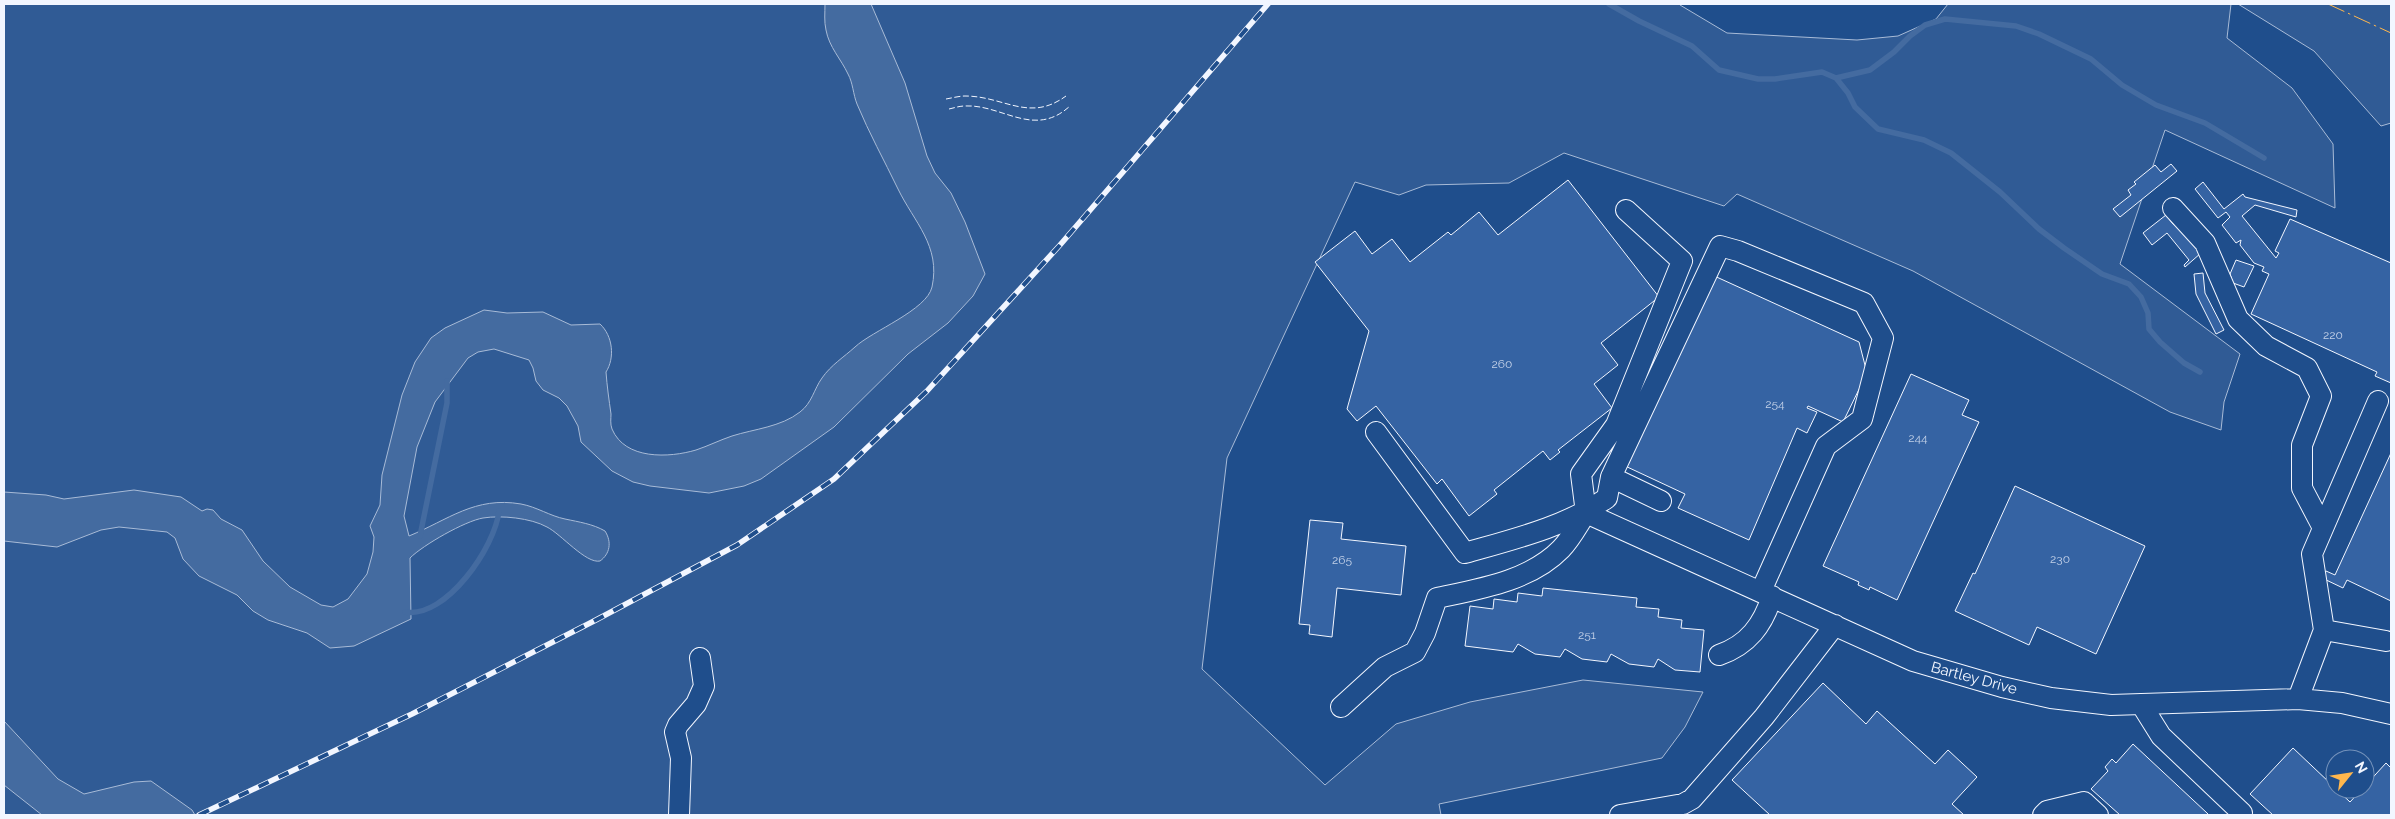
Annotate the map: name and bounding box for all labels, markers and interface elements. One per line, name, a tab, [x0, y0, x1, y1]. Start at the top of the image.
house number: 220	[2323, 328, 2343, 342]
house number: 260	[1492, 357, 1512, 371]
house number: 254	[1765, 397, 1785, 411]
house number: 244	[1908, 431, 1928, 445]
house number: 230	[2050, 552, 2070, 566]
house number: 265	[1332, 553, 1352, 567]
house number: 251	[1578, 628, 1596, 642]
street label: Bartley Drive	[1929, 658, 2019, 698]
north arrow	[2325, 749, 2375, 799]
text: N	[2352, 759, 2371, 776]

